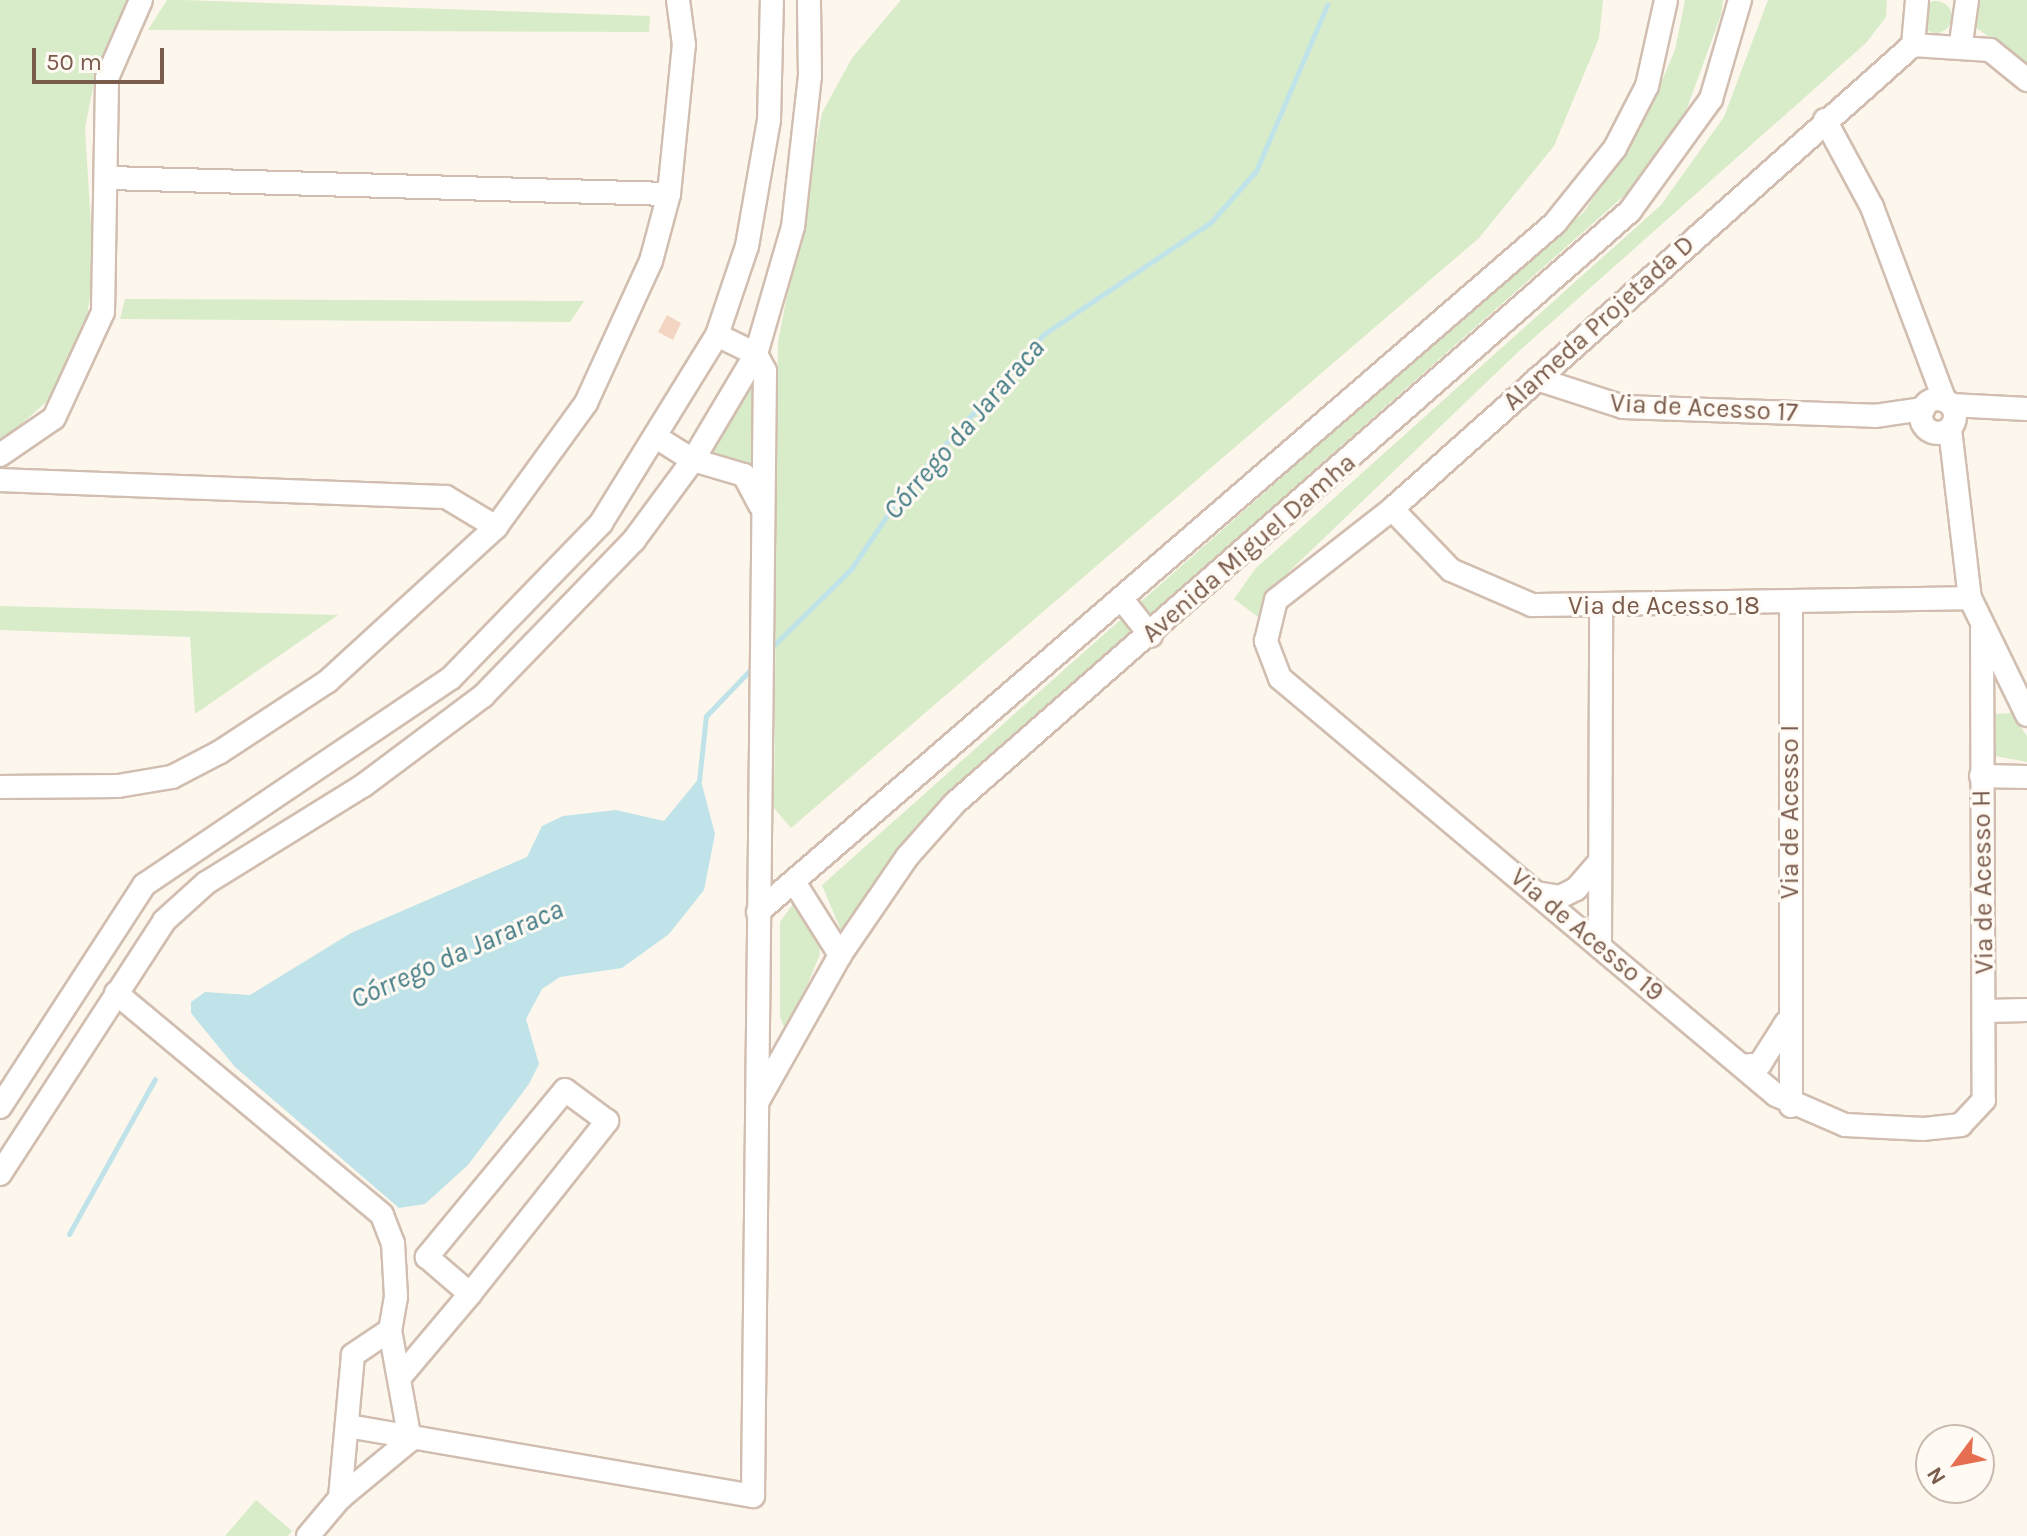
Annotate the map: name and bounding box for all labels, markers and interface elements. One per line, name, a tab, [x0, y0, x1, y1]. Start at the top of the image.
scale bar	[36, 32, 168, 82]
text: 50 m	[46, 48, 102, 76]
street label: Alameda Projetada D	[1497, 229, 1701, 417]
water label: Córrego da Jararaca	[876, 331, 1052, 527]
street label: Via de Acesso 17	[1609, 388, 1799, 428]
street label: Avenida Miguel Damha	[1136, 447, 1362, 649]
street label: Via de Acesso 18	[1568, 590, 1760, 622]
street label: Via de Acesso I	[1774, 725, 1806, 899]
street label: Via de Acesso H	[1966, 789, 2000, 975]
street label: Via de Acesso 19	[1504, 862, 1670, 1008]
water label: Córrego da Jararaca	[345, 892, 569, 1016]
north arrow	[1915, 1424, 1995, 1504]
text: N	[1921, 1462, 1952, 1489]

